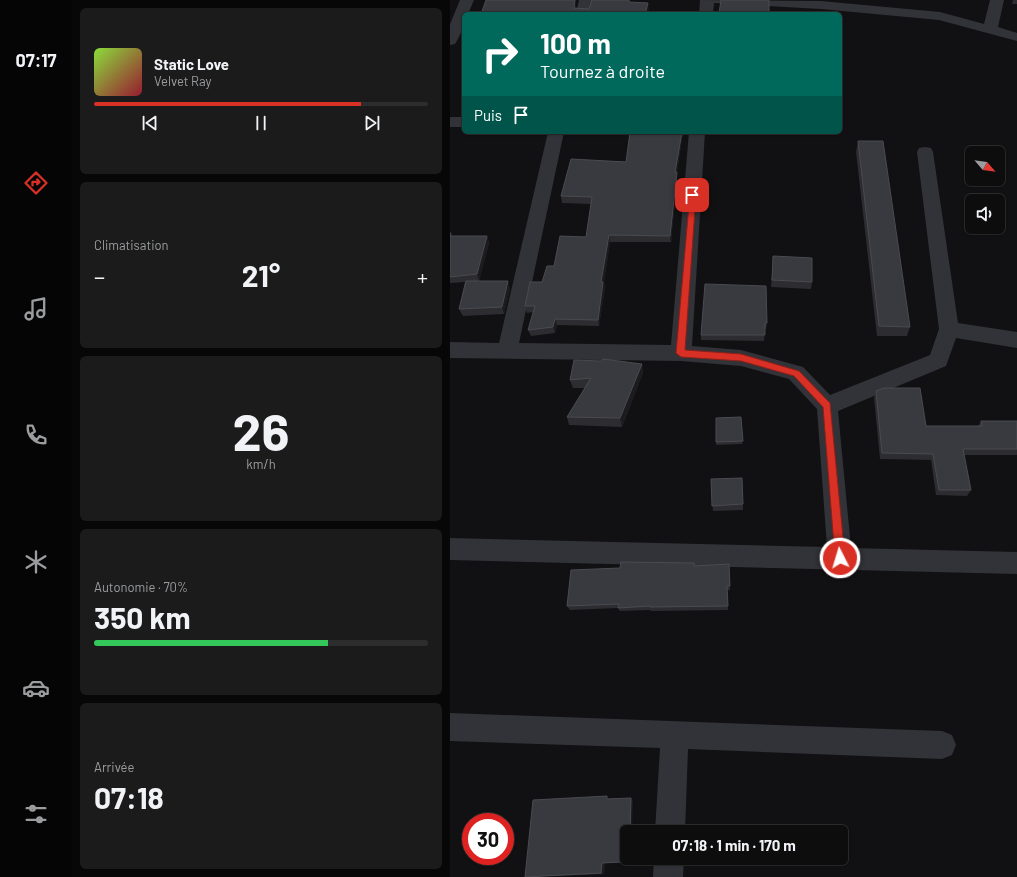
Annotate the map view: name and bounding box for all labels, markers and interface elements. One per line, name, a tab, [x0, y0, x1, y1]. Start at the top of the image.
text: 100 m	[540, 26, 611, 60]
icon: right	[474, 28, 526, 80]
text: 07:17	[15, 49, 57, 71]
text: Static Love	[154, 55, 229, 73]
text: Tournez à droite	[540, 60, 665, 82]
text: Velvet Ray	[154, 73, 212, 89]
icon: arrive	[510, 104, 532, 126]
text: Puis	[474, 106, 502, 124]
icon: previous	[139, 112, 161, 134]
icon: pause	[250, 112, 272, 134]
icon: next	[361, 112, 383, 134]
north arrow	[965, 146, 1005, 186]
map controls	[965, 146, 1005, 234]
icon: directions	[22, 169, 50, 197]
pin	[675, 178, 709, 212]
icon: arrive	[681, 184, 703, 206]
button: sound	[965, 194, 1005, 234]
text: Climatisation	[94, 237, 169, 253]
text: 21°	[242, 257, 280, 293]
text: −	[94, 263, 105, 289]
text: +	[417, 263, 428, 289]
icon: music	[22, 295, 50, 323]
text: 26	[232, 399, 290, 461]
icon: phone	[22, 421, 50, 449]
text: km/h	[246, 456, 276, 472]
position arrow	[819, 537, 861, 579]
icon: climate	[22, 548, 50, 576]
text: Autonomie · 70%	[94, 579, 188, 595]
text: 350 km	[94, 599, 191, 635]
icon: car	[22, 674, 50, 702]
text: Arrivée	[94, 759, 134, 775]
text: 07:18	[94, 779, 164, 815]
icon: filters	[22, 800, 50, 828]
speed limit sign: 30	[462, 813, 514, 865]
text: 07:18 · 1 min · 170 m	[672, 836, 796, 854]

